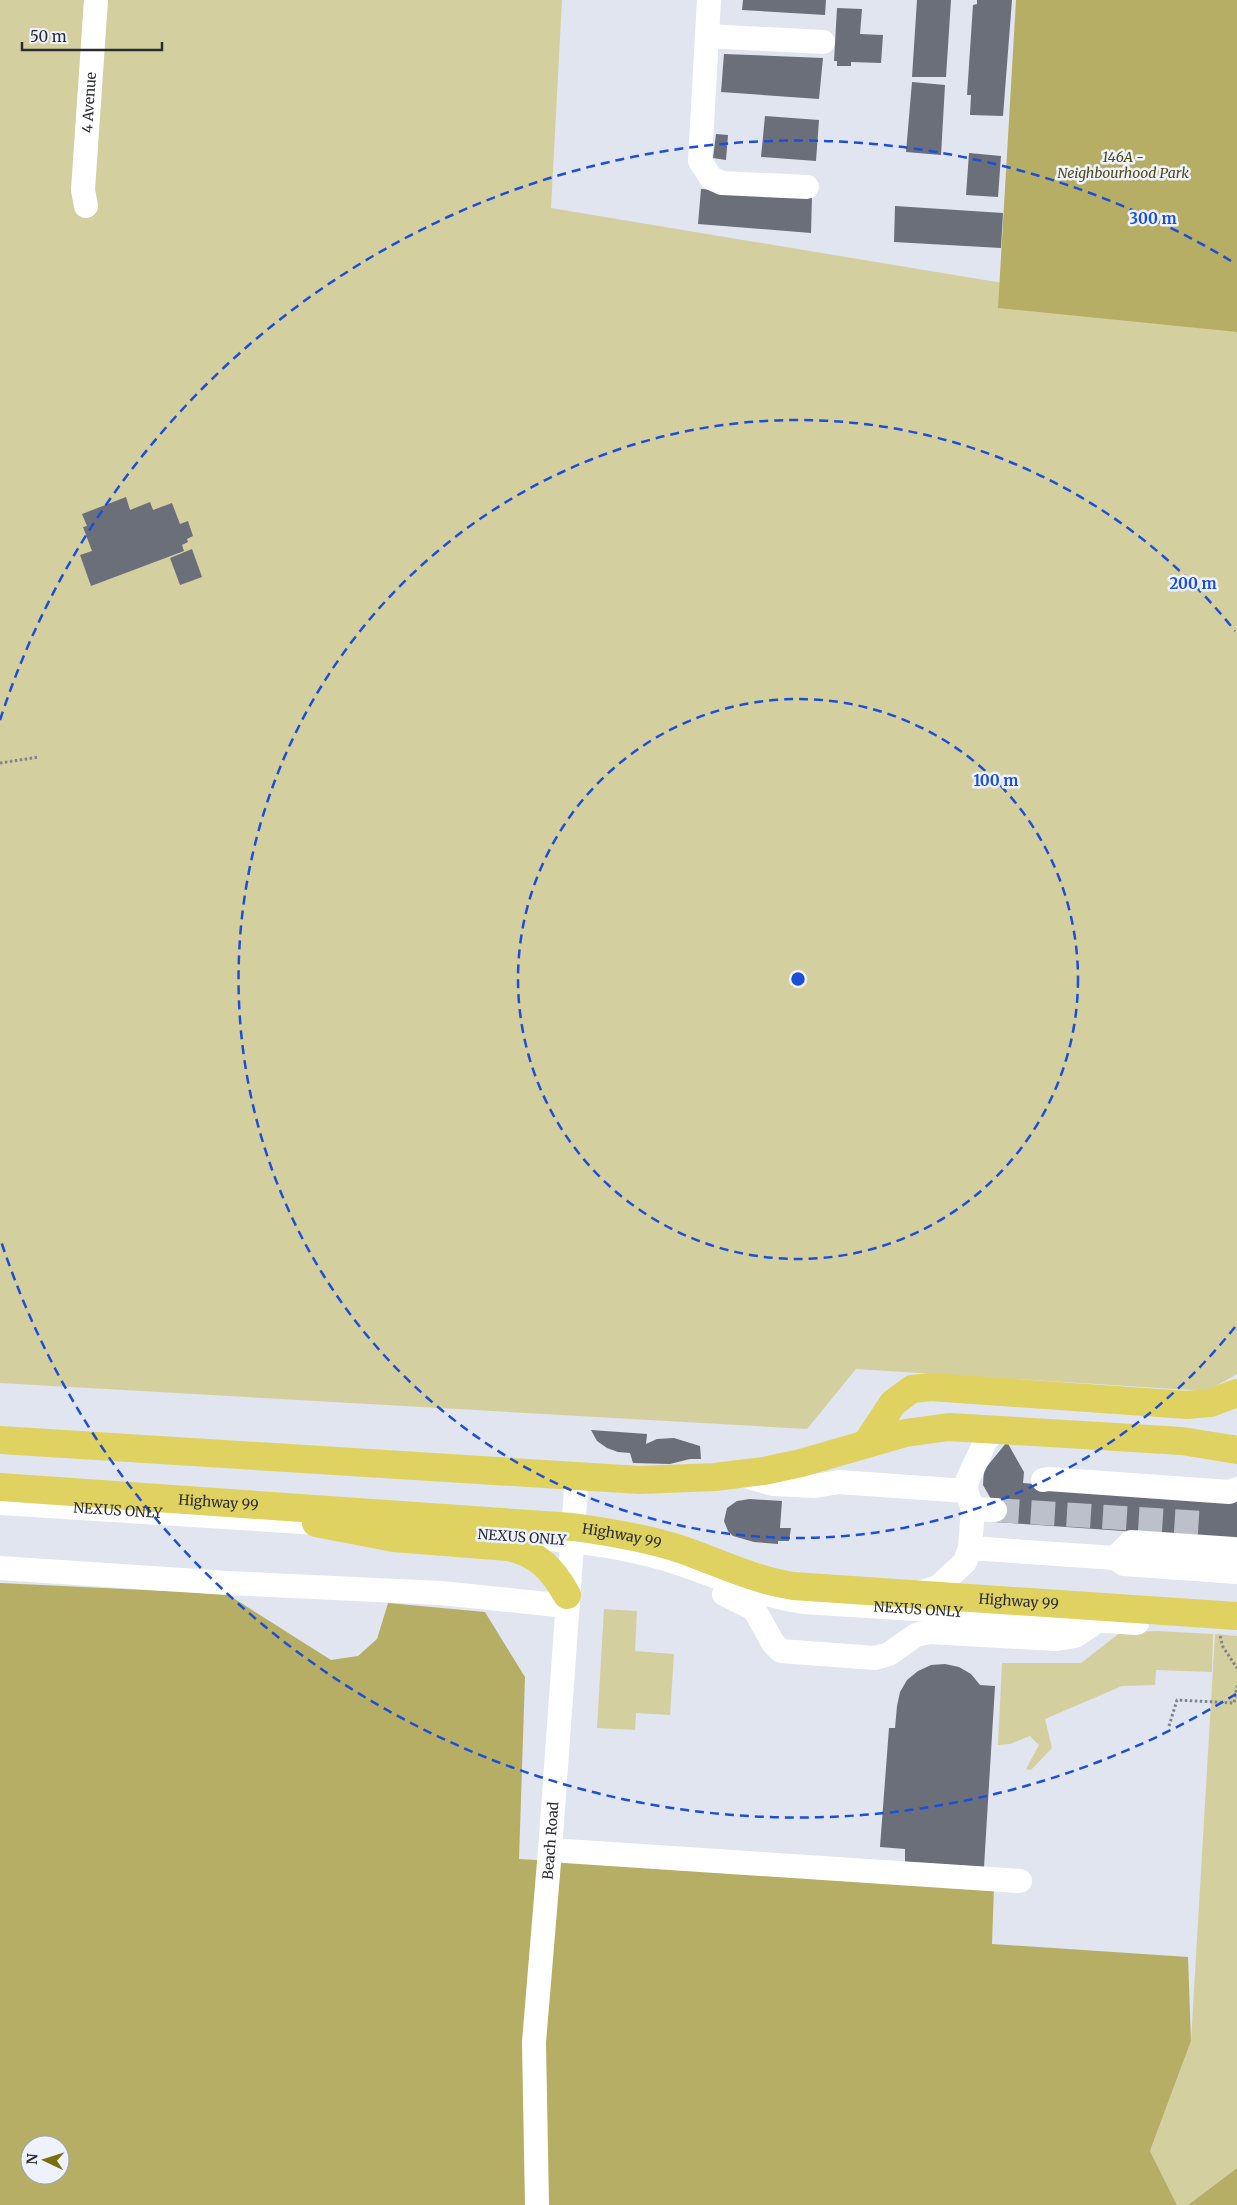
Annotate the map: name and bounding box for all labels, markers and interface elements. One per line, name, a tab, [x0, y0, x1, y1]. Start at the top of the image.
scale bar	[22, 20, 162, 52]
text: 50 m	[30, 27, 67, 46]
street label: 4 Avenue	[78, 71, 100, 134]
park label: 146A - Neighbourhood Park	[1057, 148, 1189, 182]
text: 300 m	[1129, 209, 1177, 228]
text: 200 m	[1169, 574, 1217, 593]
text: 100 m	[974, 771, 1018, 790]
centre of rings	[789, 970, 807, 988]
street label: Highway 99	[178, 1490, 259, 1514]
street label: NEXUS ONLY	[73, 1499, 164, 1522]
street label: Highway 99	[581, 1519, 663, 1552]
street label: NEXUS ONLY	[477, 1525, 568, 1549]
street label: Highway 99	[978, 1590, 1059, 1613]
street label: NEXUS ONLY	[873, 1597, 964, 1621]
street label: Beach Road	[539, 1801, 562, 1880]
north arrow	[20, 2135, 70, 2185]
text: N	[23, 2153, 41, 2165]

